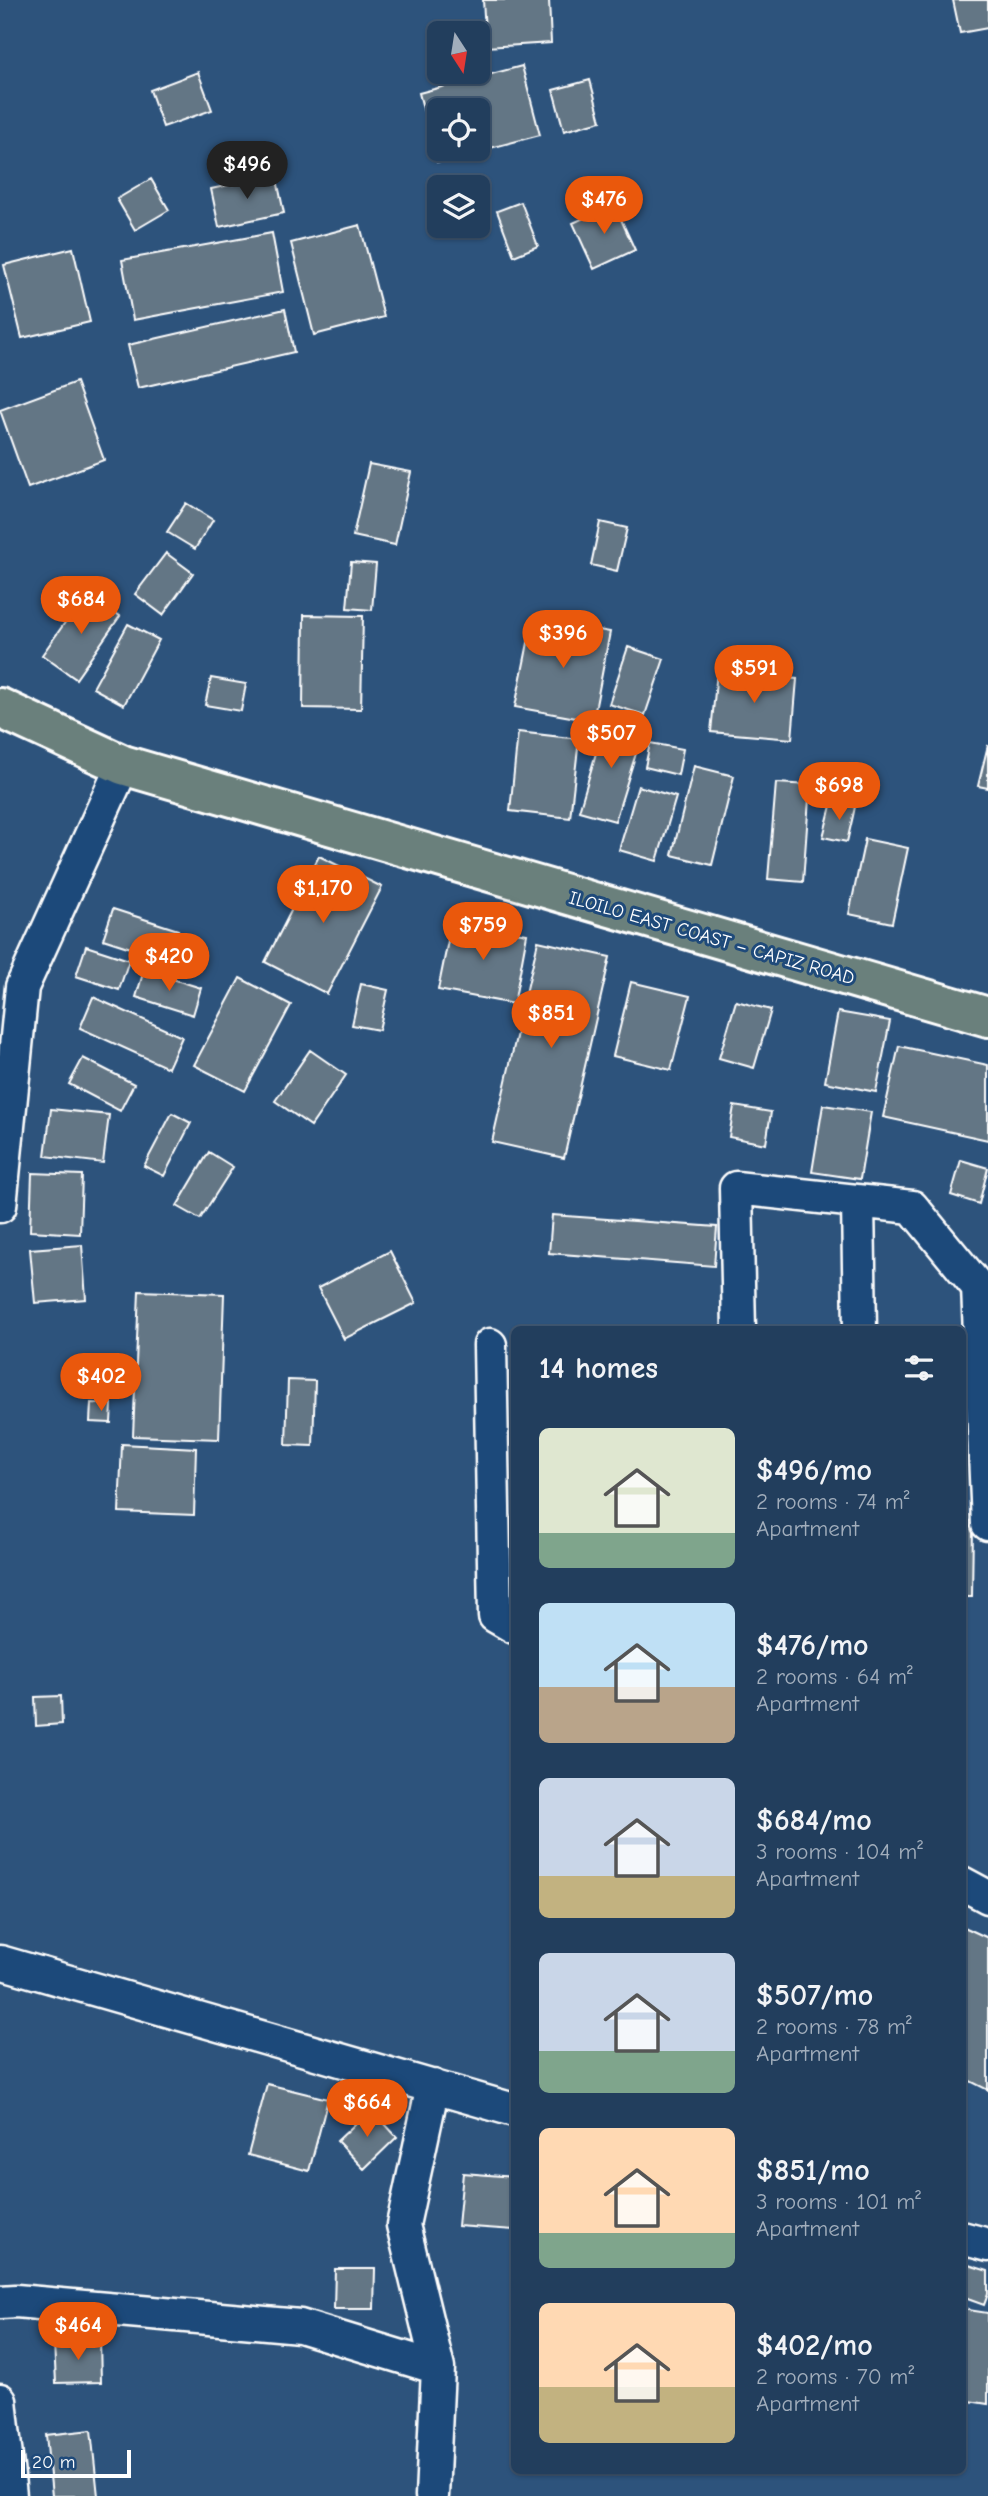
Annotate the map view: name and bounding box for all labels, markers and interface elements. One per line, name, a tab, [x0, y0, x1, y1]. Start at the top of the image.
north arrow	[427, 21, 490, 84]
map controls	[427, 21, 490, 238]
button: locate	[427, 98, 490, 161]
pin: $496	[206, 142, 288, 201]
text: $496	[223, 150, 271, 177]
button: layers	[427, 175, 490, 238]
pin: $476	[563, 176, 645, 236]
text: $476	[581, 185, 627, 212]
pin: $684	[40, 576, 122, 636]
text: $684	[57, 585, 105, 612]
pin: $396	[522, 610, 604, 670]
text: $396	[538, 619, 588, 646]
pin: $591	[713, 646, 795, 705]
text: $591	[730, 654, 778, 681]
pin: $507	[570, 710, 652, 770]
text: $507	[586, 719, 636, 746]
pin: $698	[798, 762, 880, 822]
text: $698	[814, 771, 864, 798]
pin: $1,170	[266, 866, 380, 925]
text: $1,170	[293, 874, 353, 901]
street label: ILOILO EAST COAST – CAPIZ ROAD	[566, 887, 857, 989]
pin: $759	[442, 902, 524, 962]
text: $759	[459, 911, 507, 938]
pin: $420	[128, 934, 210, 993]
text: $420	[144, 942, 194, 969]
pin: $851	[510, 990, 592, 1050]
text: $851	[528, 999, 574, 1026]
icon: filters	[900, 1349, 938, 1387]
text: 14 homes	[539, 1351, 658, 1386]
pin: $402	[60, 1354, 142, 1413]
text: $402	[76, 1362, 126, 1389]
text: $496/mo	[756, 1453, 872, 1488]
icon: home	[595, 1456, 679, 1540]
text: 2 rooms · 74 m²	[756, 1488, 909, 1515]
text: Apartment	[756, 1515, 859, 1542]
text: $476/mo	[756, 1628, 869, 1663]
icon: home	[595, 1631, 679, 1715]
text: 2 rooms · 64 m²	[756, 1663, 913, 1690]
text: Apartment	[756, 1690, 859, 1717]
text: $684/mo	[756, 1803, 872, 1838]
icon: home	[595, 1806, 679, 1890]
text: 3 rooms · 104 m²	[756, 1838, 923, 1865]
text: Apartment	[756, 1865, 859, 1892]
text: $507/mo	[756, 1978, 873, 2013]
icon: home	[595, 1981, 679, 2065]
text: 2 rooms · 78 m²	[756, 2013, 912, 2040]
text: Apartment	[756, 2040, 859, 2067]
pin: $664	[326, 2080, 408, 2139]
text: $664	[343, 2088, 391, 2115]
text: $851/mo	[756, 2153, 870, 2188]
icon: home	[595, 2156, 679, 2240]
text: 3 rooms · 101 m²	[756, 2188, 921, 2215]
text: Apartment	[756, 2215, 859, 2242]
pin: $464	[37, 2302, 119, 2362]
text: $464	[54, 2311, 102, 2338]
text: $402/mo	[756, 2328, 873, 2363]
icon: home	[595, 2331, 679, 2415]
text: 2 rooms · 70 m²	[756, 2363, 914, 2390]
text: Apartment	[756, 2390, 859, 2417]
scale bar	[21, 2447, 131, 2479]
text: 20 m	[32, 2451, 76, 2473]

